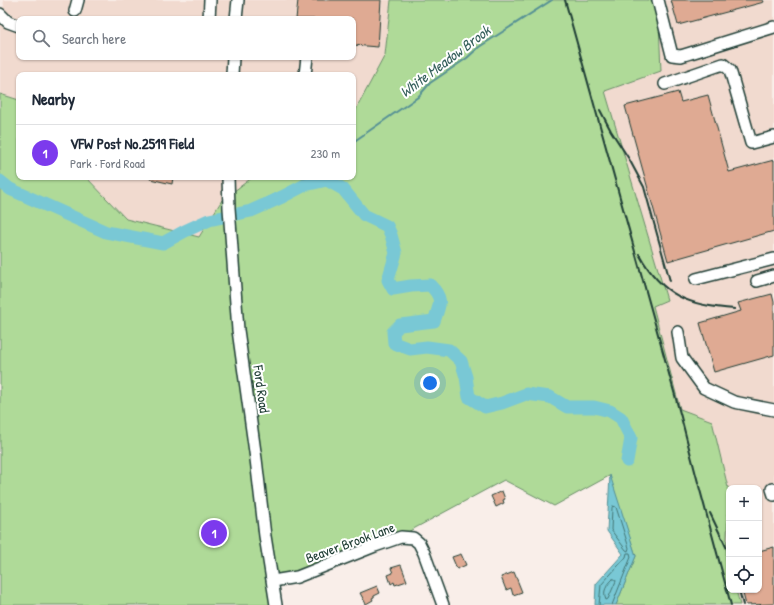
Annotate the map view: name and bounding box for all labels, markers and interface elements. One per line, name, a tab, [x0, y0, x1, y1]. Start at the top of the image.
search box	[16, 16, 356, 60]
water label: White Meadow Brook	[395, 19, 496, 102]
icon: search	[30, 27, 52, 49]
text: Search here	[62, 28, 126, 49]
text: Nearby	[32, 87, 75, 110]
text: VFW Post No.2519 Field	[70, 133, 194, 154]
text: 1	[43, 144, 47, 162]
text: 230 m	[310, 144, 340, 162]
text: Park · Ford Road	[70, 154, 145, 172]
street label: Ford Road	[249, 363, 275, 415]
your location	[420, 373, 440, 393]
map controls	[726, 485, 762, 593]
button: +	[726, 485, 762, 521]
street label: Beaver Brook Lane	[303, 517, 398, 567]
pin: 1	[201, 518, 227, 548]
button: −	[726, 521, 762, 557]
button: locate	[726, 557, 762, 593]

